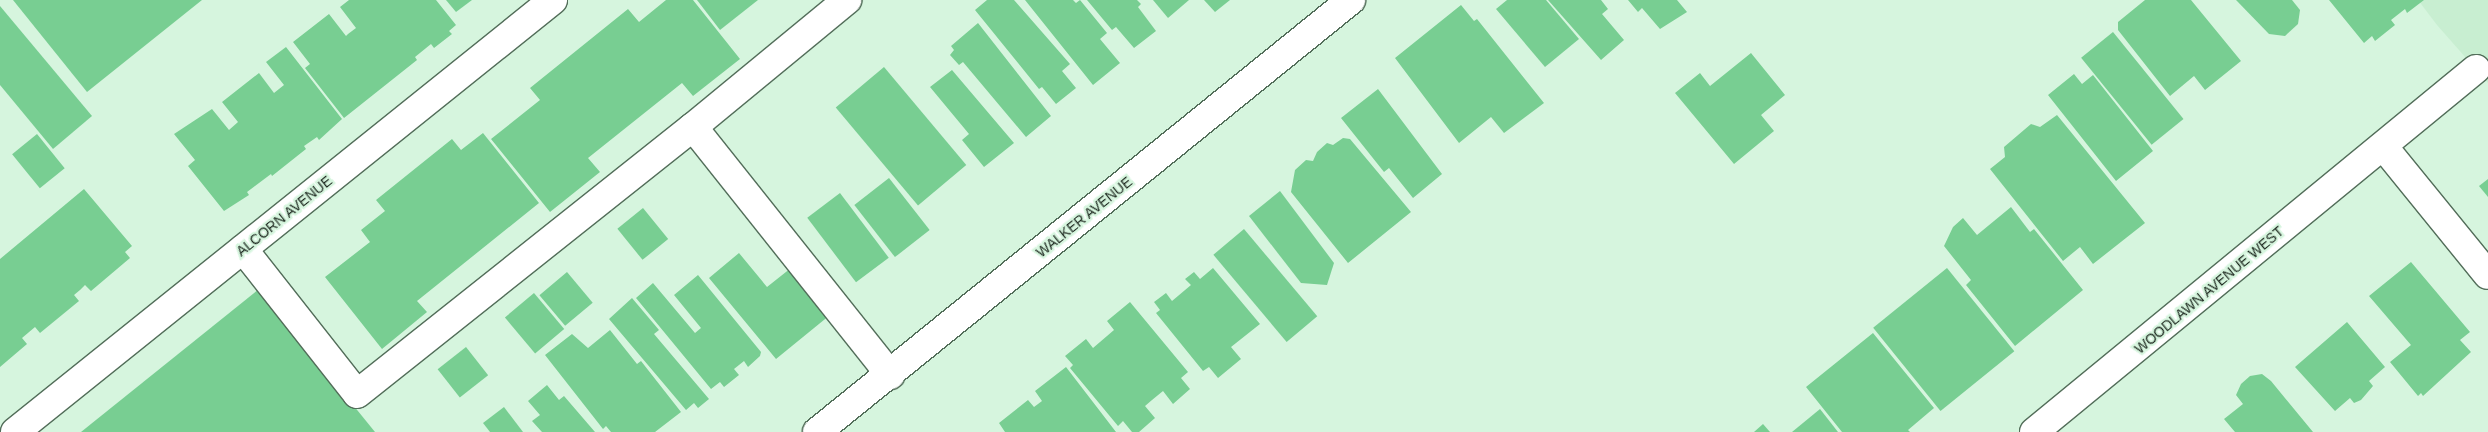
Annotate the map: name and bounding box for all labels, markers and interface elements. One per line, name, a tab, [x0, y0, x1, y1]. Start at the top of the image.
street label: ALCORN AVENUE	[233, 172, 335, 260]
street label: WALKER AVENUE	[1032, 173, 1136, 261]
street label: WOODLAWN AVENUE WEST	[2131, 223, 2287, 357]

